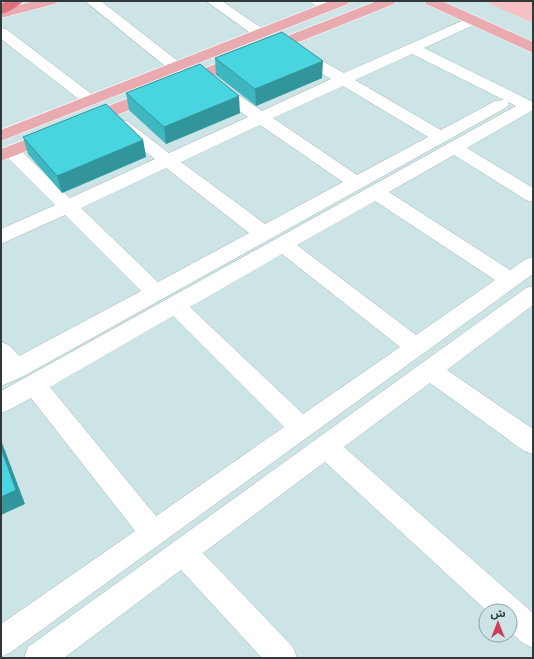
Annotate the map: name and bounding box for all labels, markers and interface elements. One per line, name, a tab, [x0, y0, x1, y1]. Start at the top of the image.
north arrow	[478, 603, 518, 643]
text: ش	[490, 605, 506, 620]

